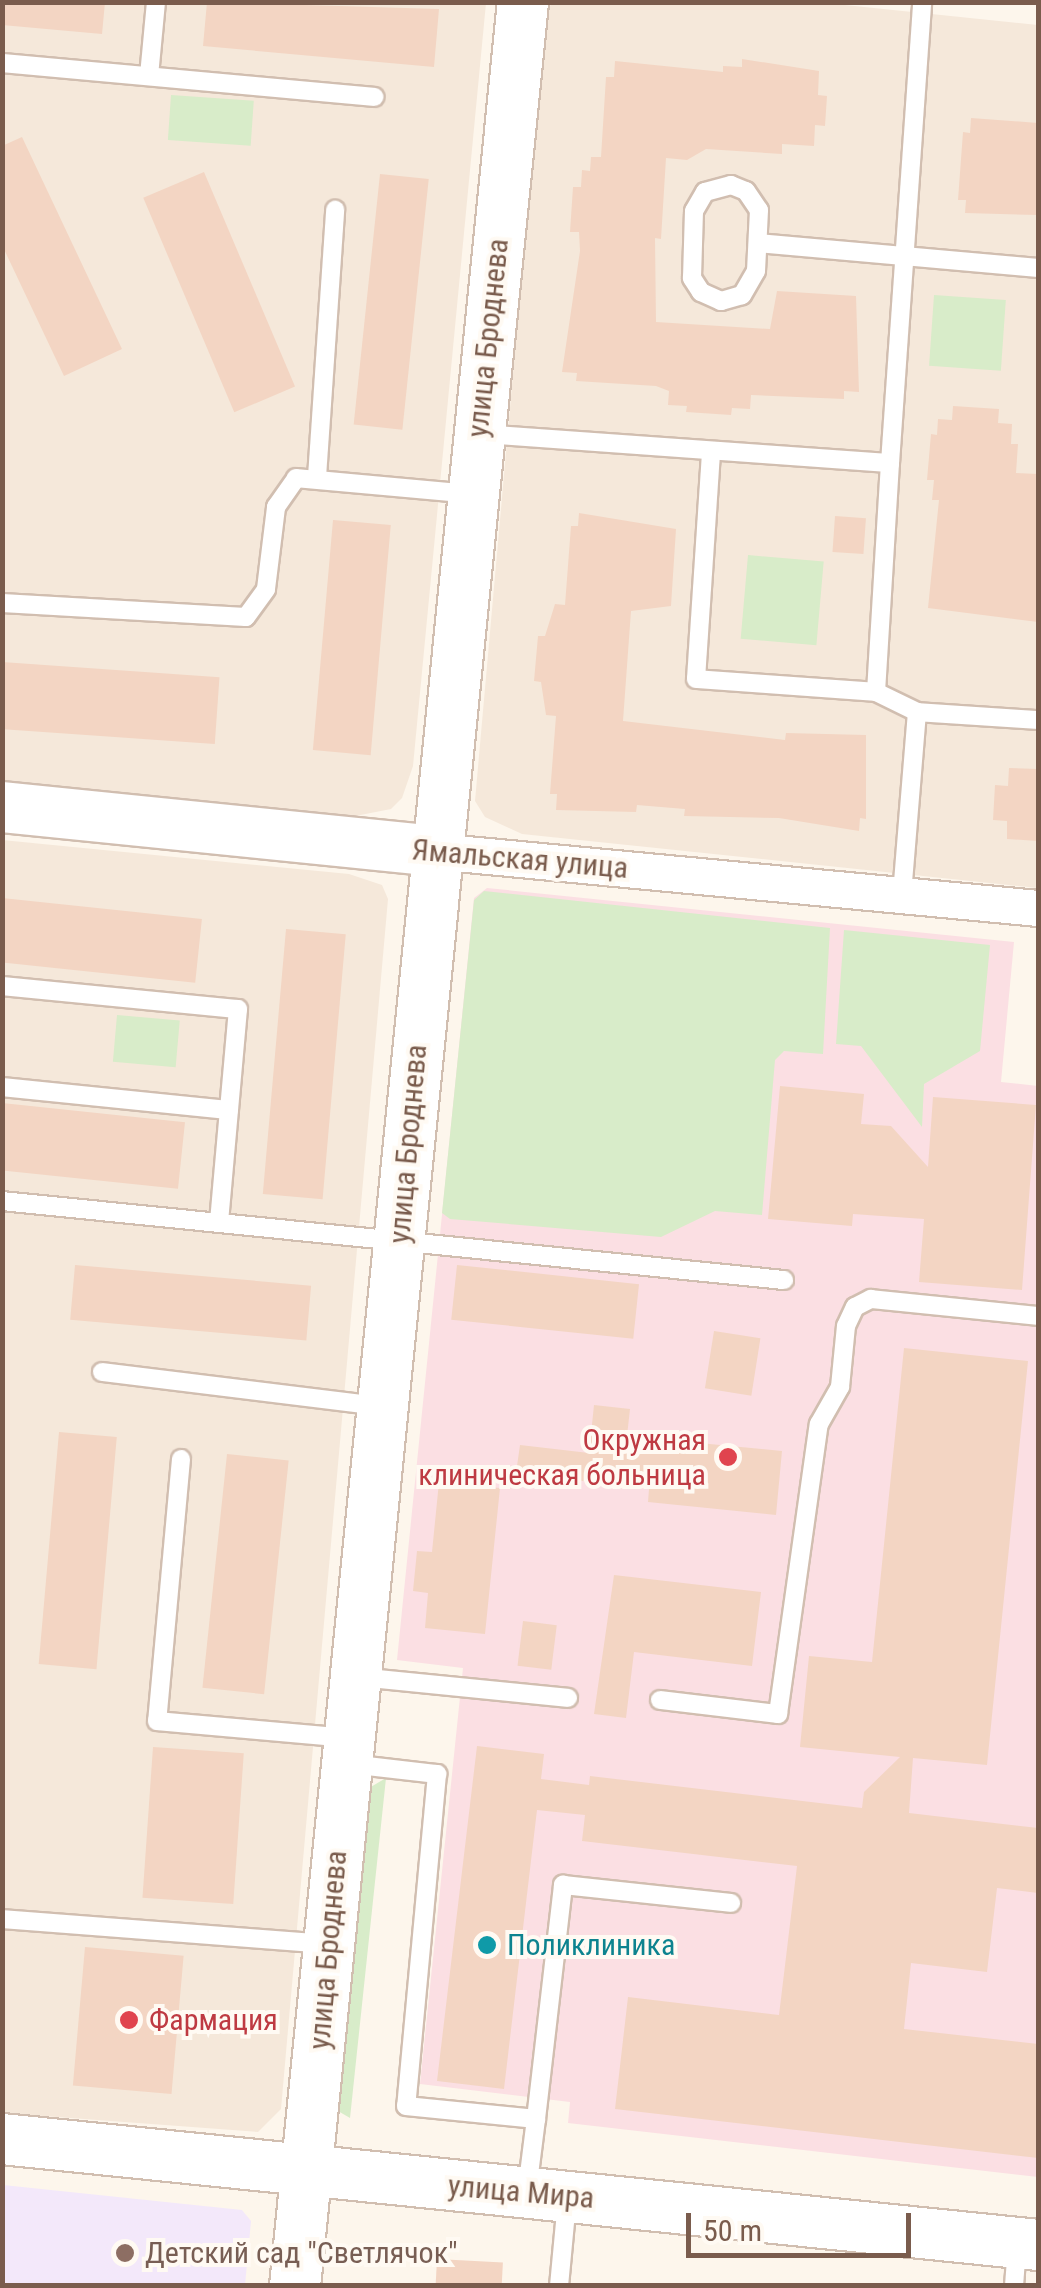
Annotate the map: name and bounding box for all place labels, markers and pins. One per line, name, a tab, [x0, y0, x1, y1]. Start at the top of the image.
place label: Окружная клиническая больница	[418, 1422, 706, 1492]
marker: Окружная клиническая больница	[715, 1444, 741, 1470]
place label: Поликлиника	[507, 1927, 675, 1963]
marker: Поликлиника	[476, 1934, 498, 1956]
place label: Фармация	[149, 2002, 278, 2038]
marker: Фармация	[118, 2009, 140, 2031]
place label: Детский сад "Светлячок"	[145, 2235, 458, 2271]
marker: Детский сад "Светлячок"	[114, 2242, 136, 2264]

